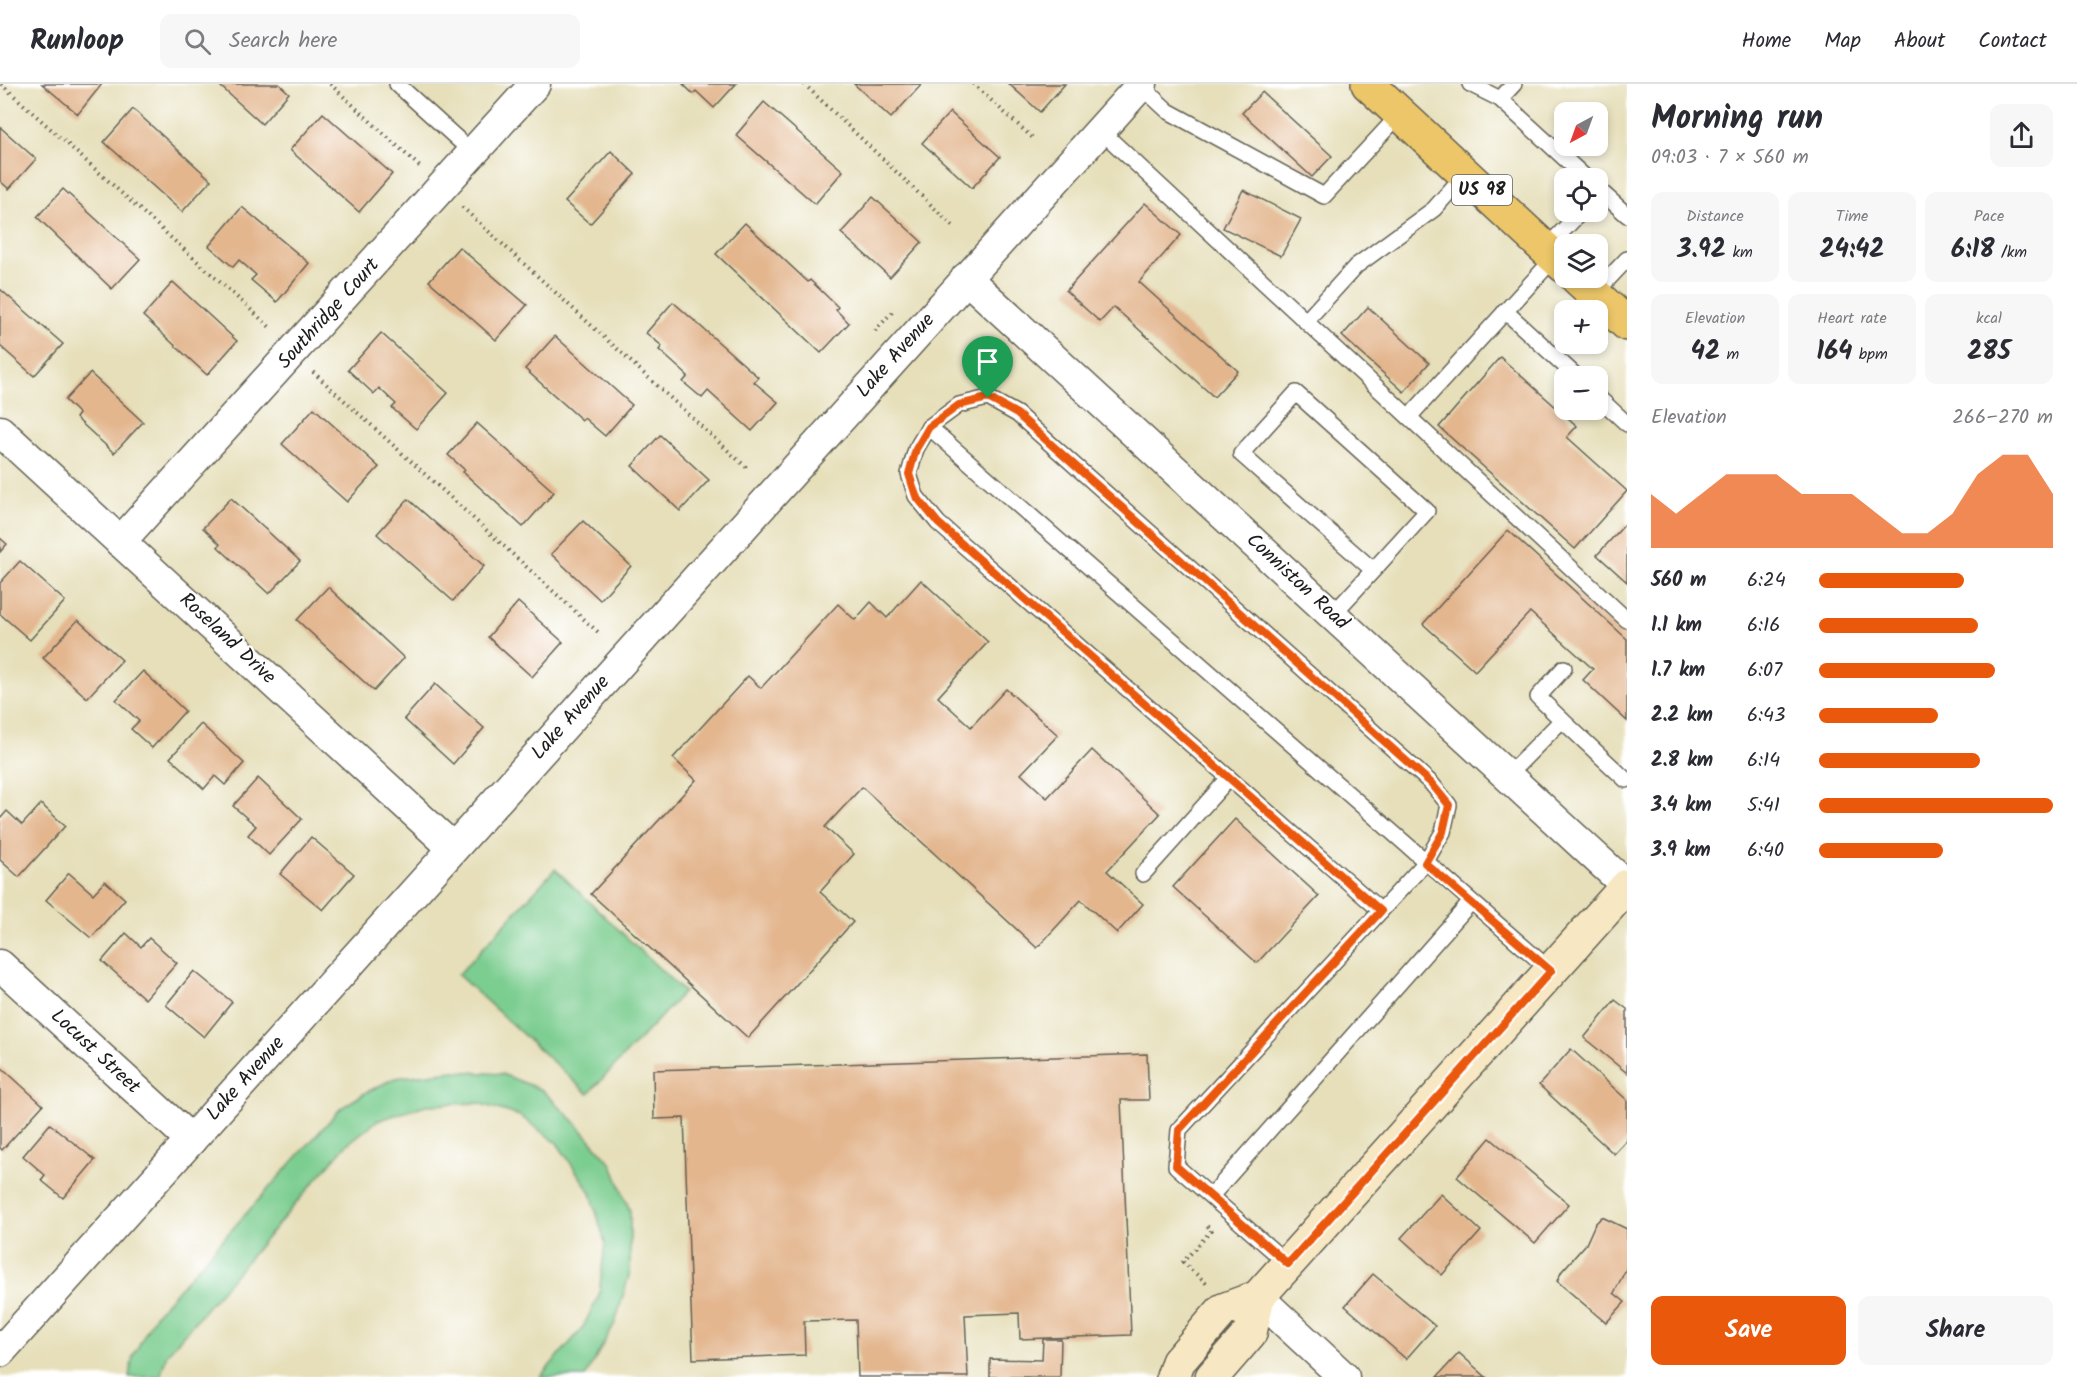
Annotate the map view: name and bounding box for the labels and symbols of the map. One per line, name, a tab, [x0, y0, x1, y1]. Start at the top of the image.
north arrow	[1554, 102, 1608, 156]
road number: US 98	[1452, 175, 1512, 205]
street label: Southridge Court	[270, 251, 388, 377]
street label: Lake Avenue	[849, 306, 943, 406]
pin	[962, 336, 1013, 398]
street label: Conniston Road	[1238, 526, 1357, 639]
street label: Roseland Drive	[171, 585, 283, 693]
street label: Lake Avenue	[524, 668, 618, 768]
street label: Locust Street	[43, 1002, 148, 1103]
street label: Lake Avenue	[199, 1029, 293, 1129]

